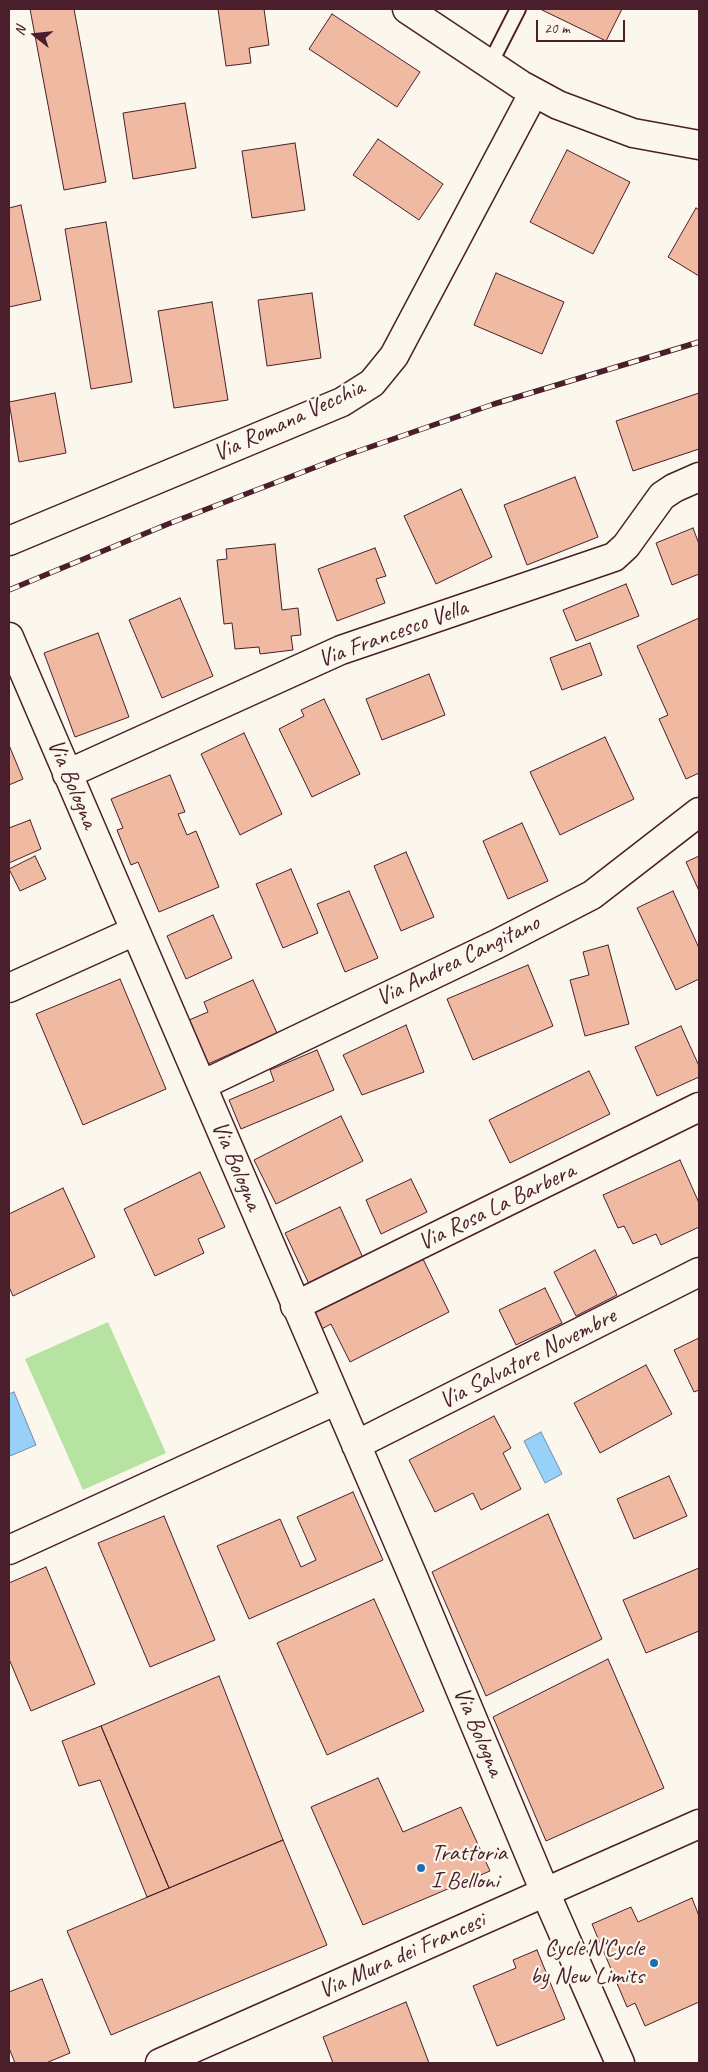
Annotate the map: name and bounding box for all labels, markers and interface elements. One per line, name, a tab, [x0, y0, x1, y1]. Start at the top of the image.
north arrow	[10, 10, 60, 60]
scale bar	[538, 10, 627, 42]
text: 20 m	[544, 19, 570, 38]
text: N	[11, 24, 29, 37]
street label: Via Romana Vecchia	[209, 373, 369, 469]
street label: Via Francesco Vella	[314, 594, 472, 674]
street label: Via Bologna	[40, 735, 104, 833]
street label: Via Andrea Cangitano	[372, 909, 544, 1013]
street label: Via Bologna	[204, 1117, 268, 1215]
street label: Via Rosa La Barbera	[414, 1157, 580, 1257]
street label: Via Salvatore Novembre	[435, 1302, 621, 1416]
street label: Via Bologna	[446, 1683, 510, 1781]
place label: Trattoria I Belloni	[431, 1840, 507, 1896]
marker: Trattoria I Belloni	[415, 1862, 427, 1874]
street label: Via Mura dei Francesi	[314, 1906, 490, 2006]
place label: Cycle'N'Cycle by New Limits	[530, 1935, 644, 1991]
marker: Cycle'N'Cycle by New Limits	[648, 1957, 660, 1969]

